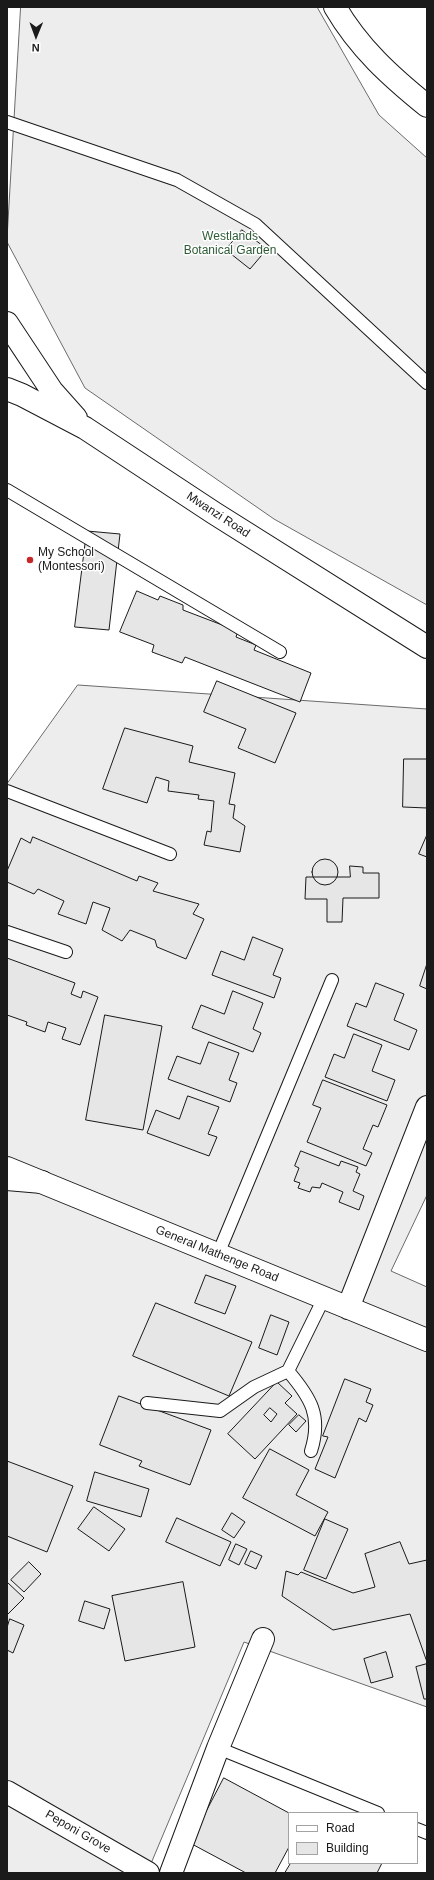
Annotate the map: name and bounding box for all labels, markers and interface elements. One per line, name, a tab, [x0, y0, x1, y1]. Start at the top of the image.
north arrow	[16, 16, 56, 56]
text: N	[32, 42, 40, 54]
park label: Westlands Botanical Garden	[184, 230, 276, 258]
street label: Mwanzi Road	[184, 489, 252, 541]
place label: My School (Montessori)	[38, 546, 105, 574]
marker: My School (Montessori)	[25, 555, 35, 565]
street label: General Mathenge Road	[153, 1223, 281, 1285]
street label: Peponi Grove	[43, 1807, 113, 1857]
legend	[288, 1812, 418, 1864]
text: Road	[326, 1821, 355, 1835]
text: Building	[326, 1841, 369, 1855]

